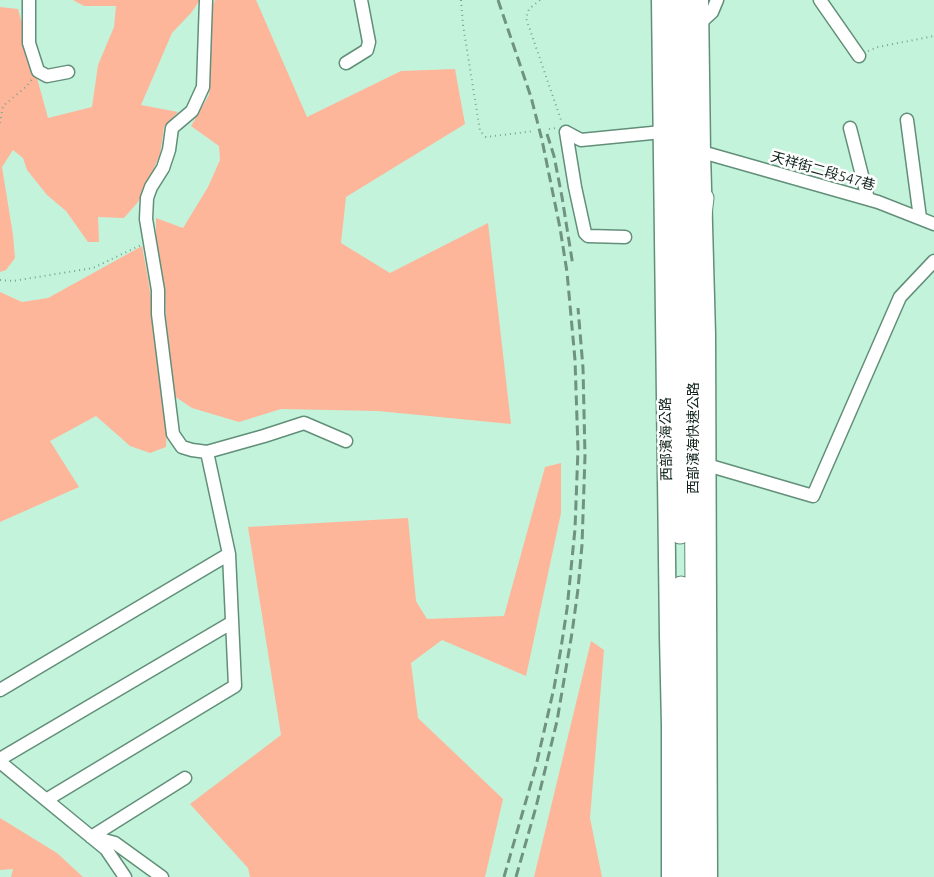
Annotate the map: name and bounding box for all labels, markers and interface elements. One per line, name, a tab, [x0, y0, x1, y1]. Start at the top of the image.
street label: 天祥街二段547巷	[769, 148, 877, 194]
street label: 西部濱海快速公路	[685, 382, 701, 494]
street label: 西部濱海公路	[657, 397, 675, 481]

